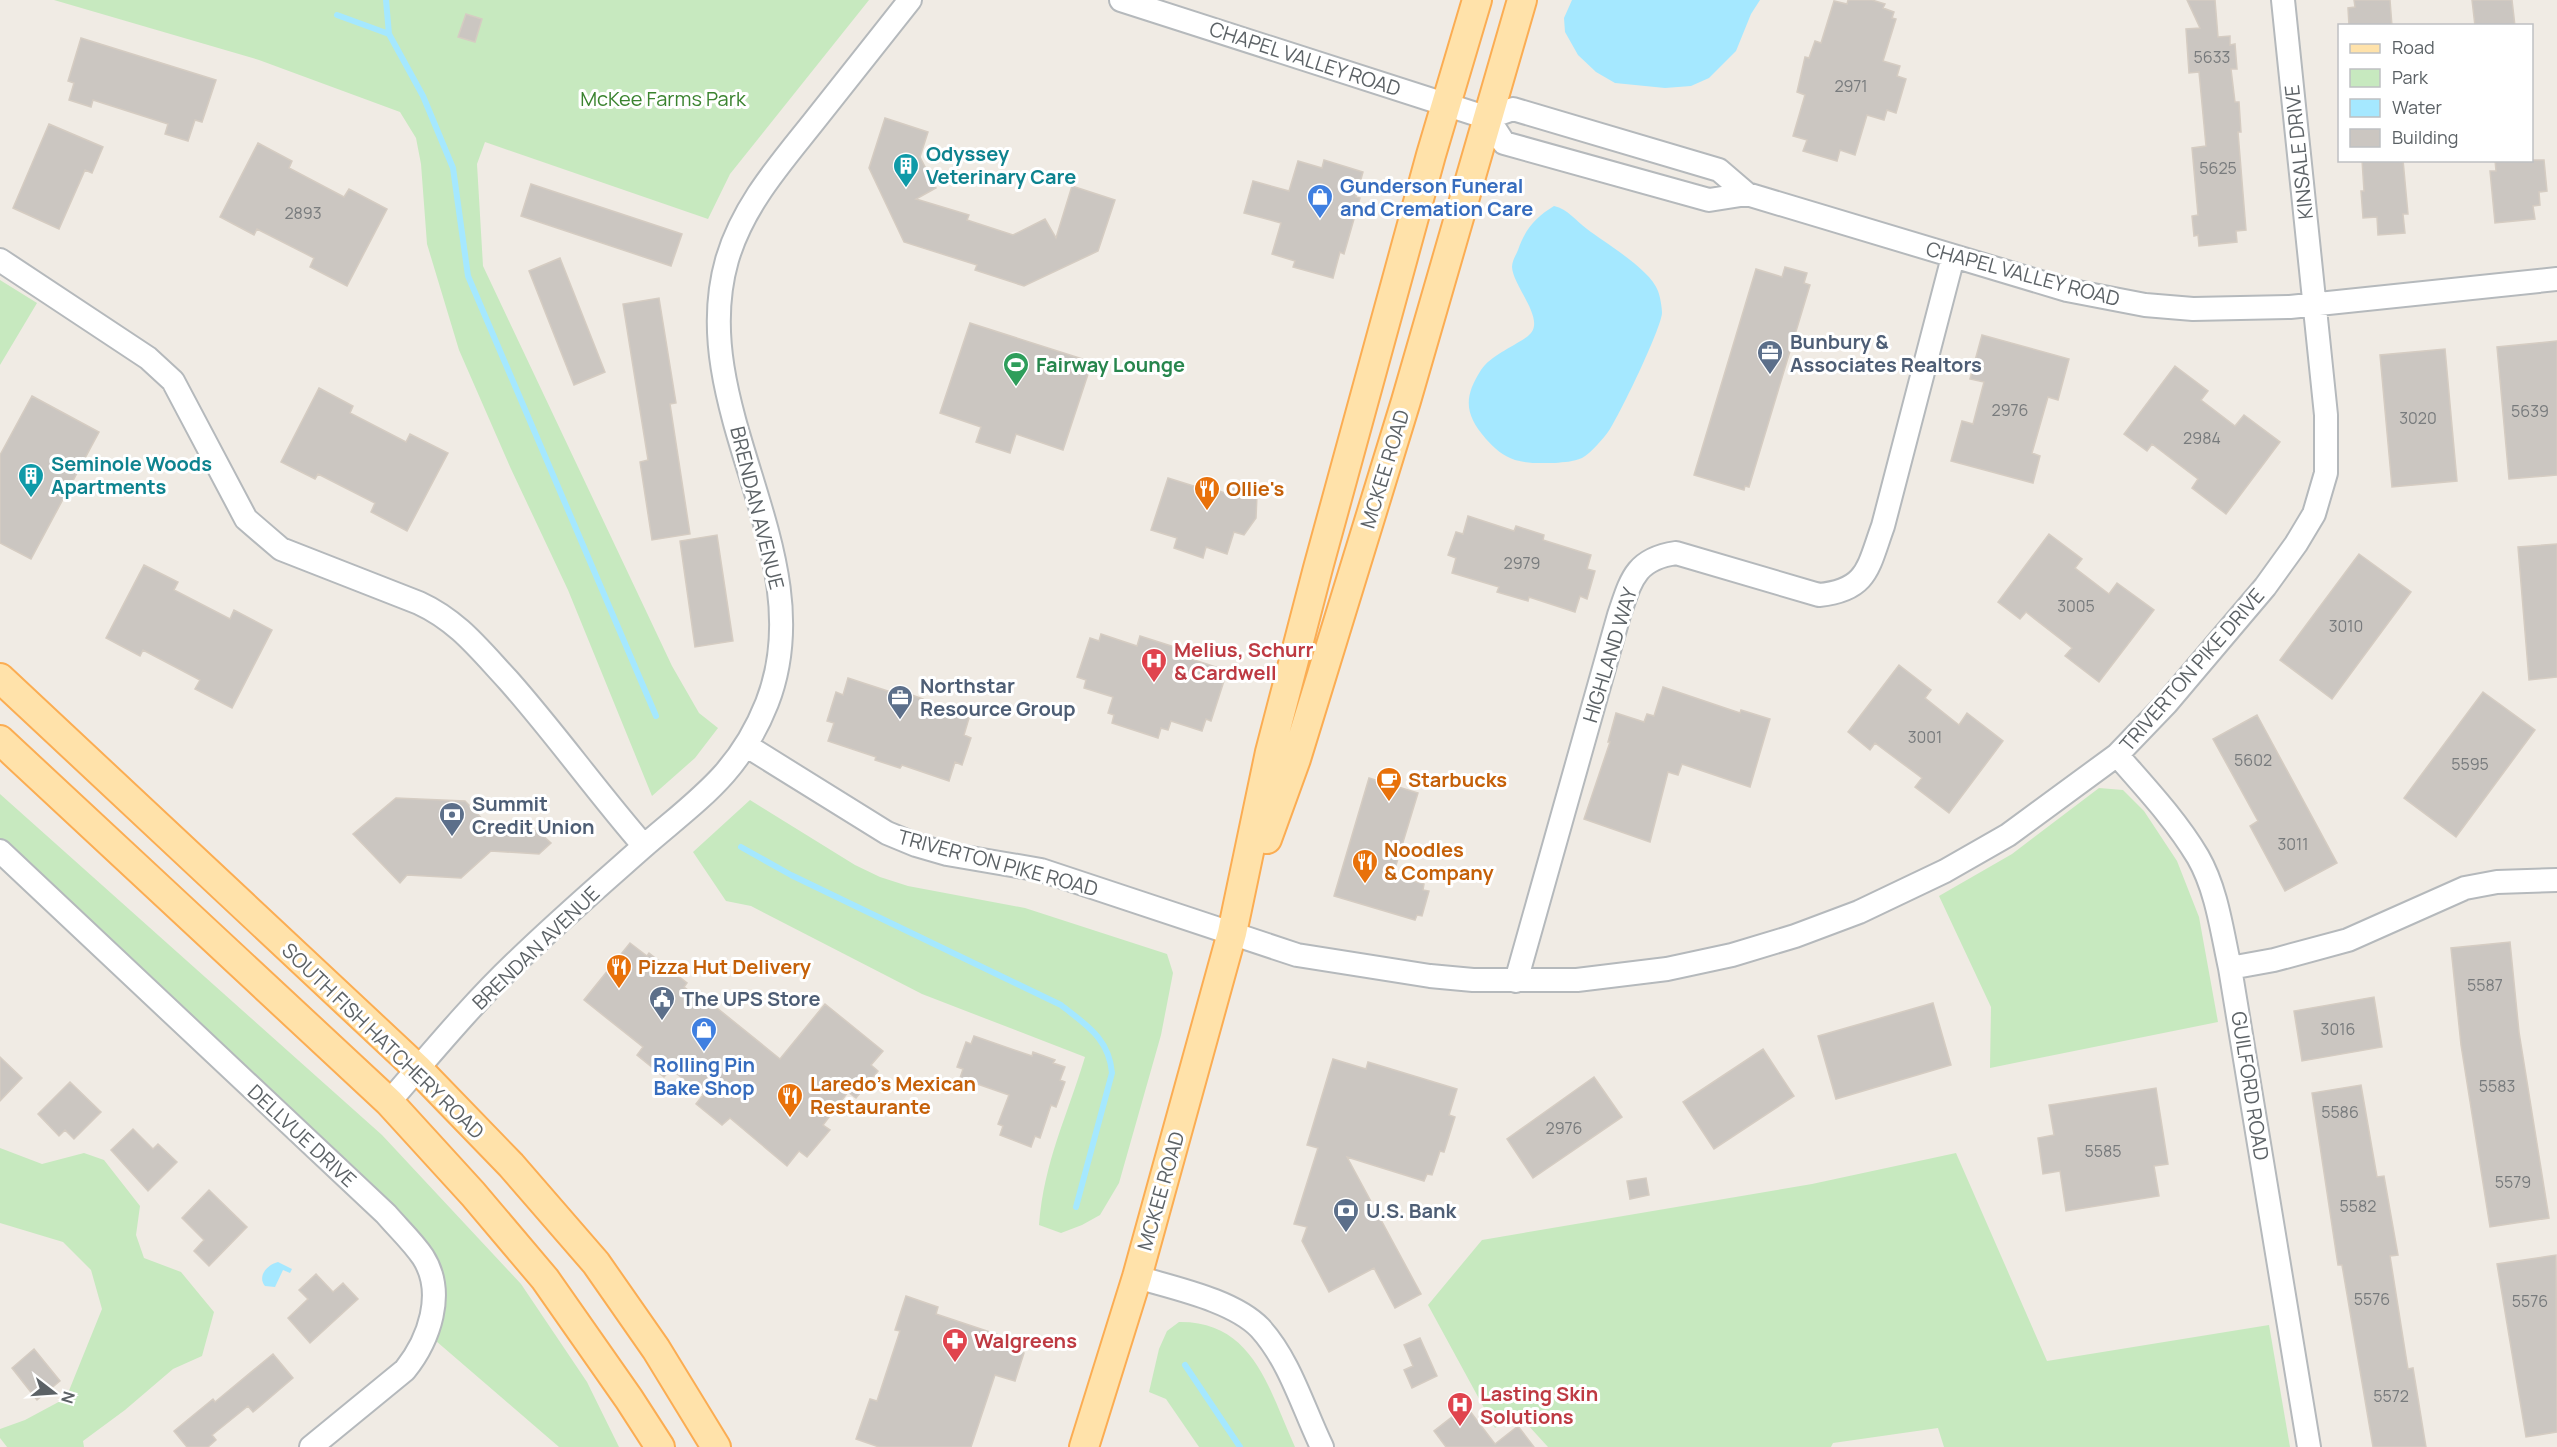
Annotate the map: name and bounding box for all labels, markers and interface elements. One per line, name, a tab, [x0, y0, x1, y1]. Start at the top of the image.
street label: CHAPEL VALLEY ROAD	[1206, 15, 1404, 102]
legend	[2338, 24, 2533, 162]
text: Road	[2392, 35, 2435, 59]
house number: 5633	[2194, 46, 2230, 68]
text: Park	[2392, 65, 2429, 89]
house number: 2971	[1834, 75, 1868, 97]
street label: KINSALE DRIVE	[2278, 83, 2319, 221]
park label: McKee Farms Park	[580, 85, 747, 112]
text: Water	[2392, 95, 2442, 119]
text: Building	[2392, 125, 2458, 149]
place label: Odyssey Veterinary Care	[926, 140, 1076, 190]
building icon: Odyssey Veterinary Care	[891, 151, 921, 189]
house number: 5625	[2199, 157, 2237, 179]
place label: Gunderson Funeral and Cremation Care	[1340, 172, 1533, 222]
shop icon: Gunderson Funeral and Cremation Care	[1305, 182, 1335, 220]
house number: 2893	[284, 202, 322, 224]
street label: CHAPEL VALLEY ROAD	[1923, 235, 2123, 312]
place label: Bunbury & Associates Realtors	[1790, 328, 1982, 378]
office icon: Bunbury & Associates Realtors	[1755, 338, 1785, 376]
sports icon: Fairway Lounge	[1001, 350, 1031, 388]
place label: Fairway Lounge	[1036, 351, 1185, 378]
house number: 2976	[1992, 399, 2028, 421]
house number: 5639	[2511, 400, 2549, 422]
street label: MCKEE ROAD	[1354, 406, 1415, 531]
house number: 3020	[2399, 407, 2437, 429]
street label: BRENDAN AVENUE	[724, 423, 791, 592]
house number: 2984	[2183, 427, 2221, 449]
place label: Seminole Woods Apartments	[51, 450, 212, 500]
building icon: Seminole Woods Apartments	[16, 461, 46, 499]
restaurant icon: Ollie's	[1192, 474, 1222, 512]
place label: Ollie's	[1226, 475, 1284, 502]
house number: 2979	[1504, 552, 1540, 574]
street label: TRIVERTON PIKE DRIVE	[2113, 582, 2270, 757]
street label: HIGHLAND WAY	[1576, 583, 1643, 726]
house number: 3005	[2057, 595, 2095, 617]
house number: 3010	[2329, 615, 2363, 637]
place label: Melius, Schurr & Cardwell	[1174, 636, 1313, 686]
hospital icon: Melius, Schurr & Cardwell	[1139, 646, 1169, 684]
place label: Northstar Resource Group	[920, 672, 1076, 722]
office icon: Northstar Resource Group	[885, 683, 915, 721]
house number: 3001	[1908, 726, 1942, 748]
house number: 5602	[2234, 749, 2272, 771]
house number: 5595	[2451, 753, 2489, 775]
cafe icon: Starbucks	[1374, 765, 1404, 803]
place label: Starbucks	[1408, 766, 1507, 793]
place label: Summit Credit Union	[472, 790, 595, 840]
bank icon: Summit Credit Union	[437, 800, 467, 838]
street label: TRIVERTON PIKE ROAD	[895, 823, 1101, 902]
house number: 3011	[2277, 833, 2309, 855]
place label: Noodles & Company	[1384, 836, 1494, 886]
restaurant icon: Noodles & Company	[1350, 847, 1380, 885]
street label: BRENDAN AVENUE	[466, 880, 605, 1015]
street label: SOUTH FISH HATCHERY ROAD	[276, 937, 490, 1145]
restaurant icon: Pizza Hut Delivery	[604, 952, 634, 990]
place label: Pizza Hut Delivery	[638, 953, 812, 980]
house number: 5587	[2467, 974, 2503, 996]
public building icon: The UPS Store	[647, 984, 677, 1022]
place label: The UPS Store	[682, 985, 820, 1012]
street label: GUILFORD ROAD	[2225, 1010, 2276, 1162]
shop icon: Rolling Pin Bake Shop	[689, 1015, 719, 1053]
house number: 3016	[2321, 1018, 2355, 1040]
place label: Rolling Pin Bake Shop	[653, 1051, 755, 1101]
place label: Laredo's Mexican Restaurante	[810, 1070, 976, 1120]
house number: 5583	[2479, 1075, 2515, 1097]
street label: DELLVUE DRIVE	[242, 1078, 363, 1193]
restaurant icon: Laredo's Mexican Restaurante	[775, 1081, 805, 1119]
house number: 5586	[2321, 1101, 2359, 1123]
house number: 2976	[1546, 1117, 1582, 1139]
street label: MCKEE ROAD	[1131, 1128, 1190, 1253]
house number: 5585	[2084, 1140, 2122, 1162]
house number: 5579	[2495, 1171, 2531, 1193]
house number: 5582	[2340, 1195, 2376, 1217]
bank icon: U.S. Bank	[1331, 1196, 1361, 1234]
place label: U.S. Bank	[1366, 1197, 1457, 1224]
house number: 5576	[2354, 1288, 2390, 1310]
house number: 5576	[2512, 1290, 2548, 1312]
pharmacy icon: Walgreens	[940, 1326, 970, 1364]
place label: Walgreens	[974, 1327, 1077, 1354]
north arrow	[24, 1363, 84, 1423]
place label: Lasting Skin Solutions	[1480, 1380, 1598, 1430]
house number: 5572	[2373, 1385, 2409, 1407]
text: N	[56, 1389, 81, 1406]
hospital icon: Lasting Skin Solutions	[1445, 1390, 1475, 1428]

